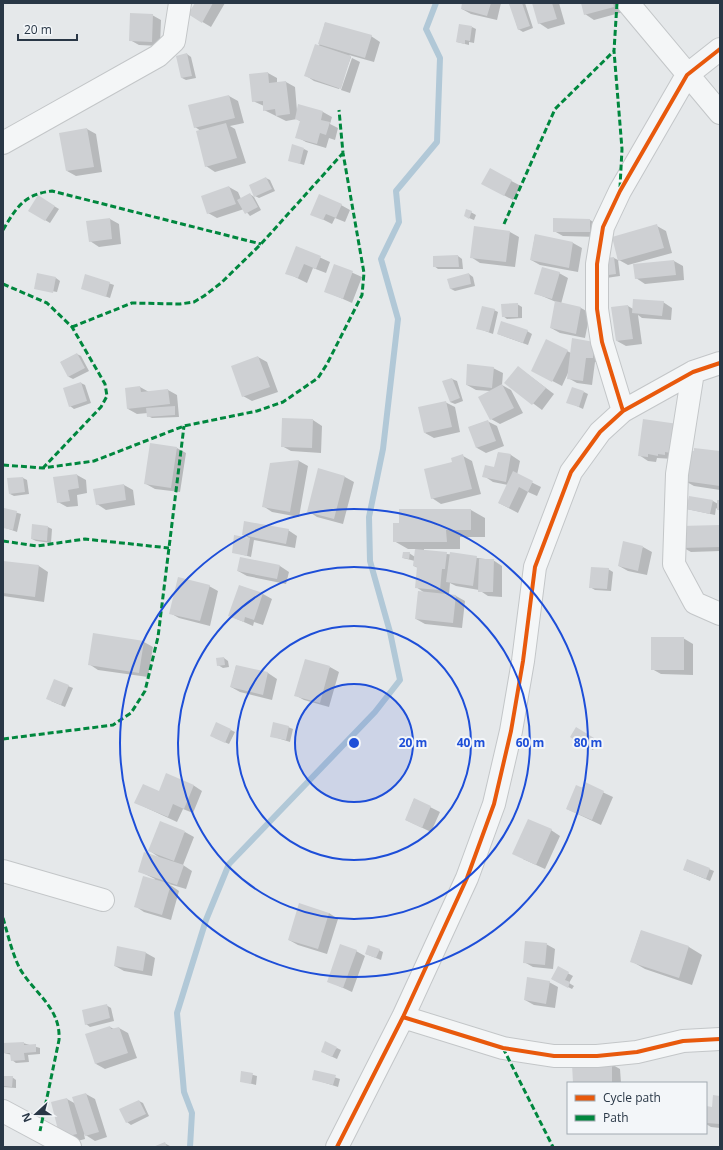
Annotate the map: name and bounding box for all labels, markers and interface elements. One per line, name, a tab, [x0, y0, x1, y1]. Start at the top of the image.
scale bar	[18, 16, 77, 42]
text: 20 m	[24, 21, 52, 38]
text: 20 m	[399, 734, 427, 751]
text: 40 m	[457, 734, 485, 751]
text: 60 m	[516, 734, 544, 751]
text: 80 m	[574, 734, 602, 751]
centre of rings	[347, 736, 361, 750]
legend	[567, 1082, 707, 1134]
text: Cycle path	[603, 1089, 661, 1106]
north arrow	[16, 1094, 56, 1134]
text: Path	[603, 1109, 629, 1126]
text: N	[18, 1111, 35, 1125]

